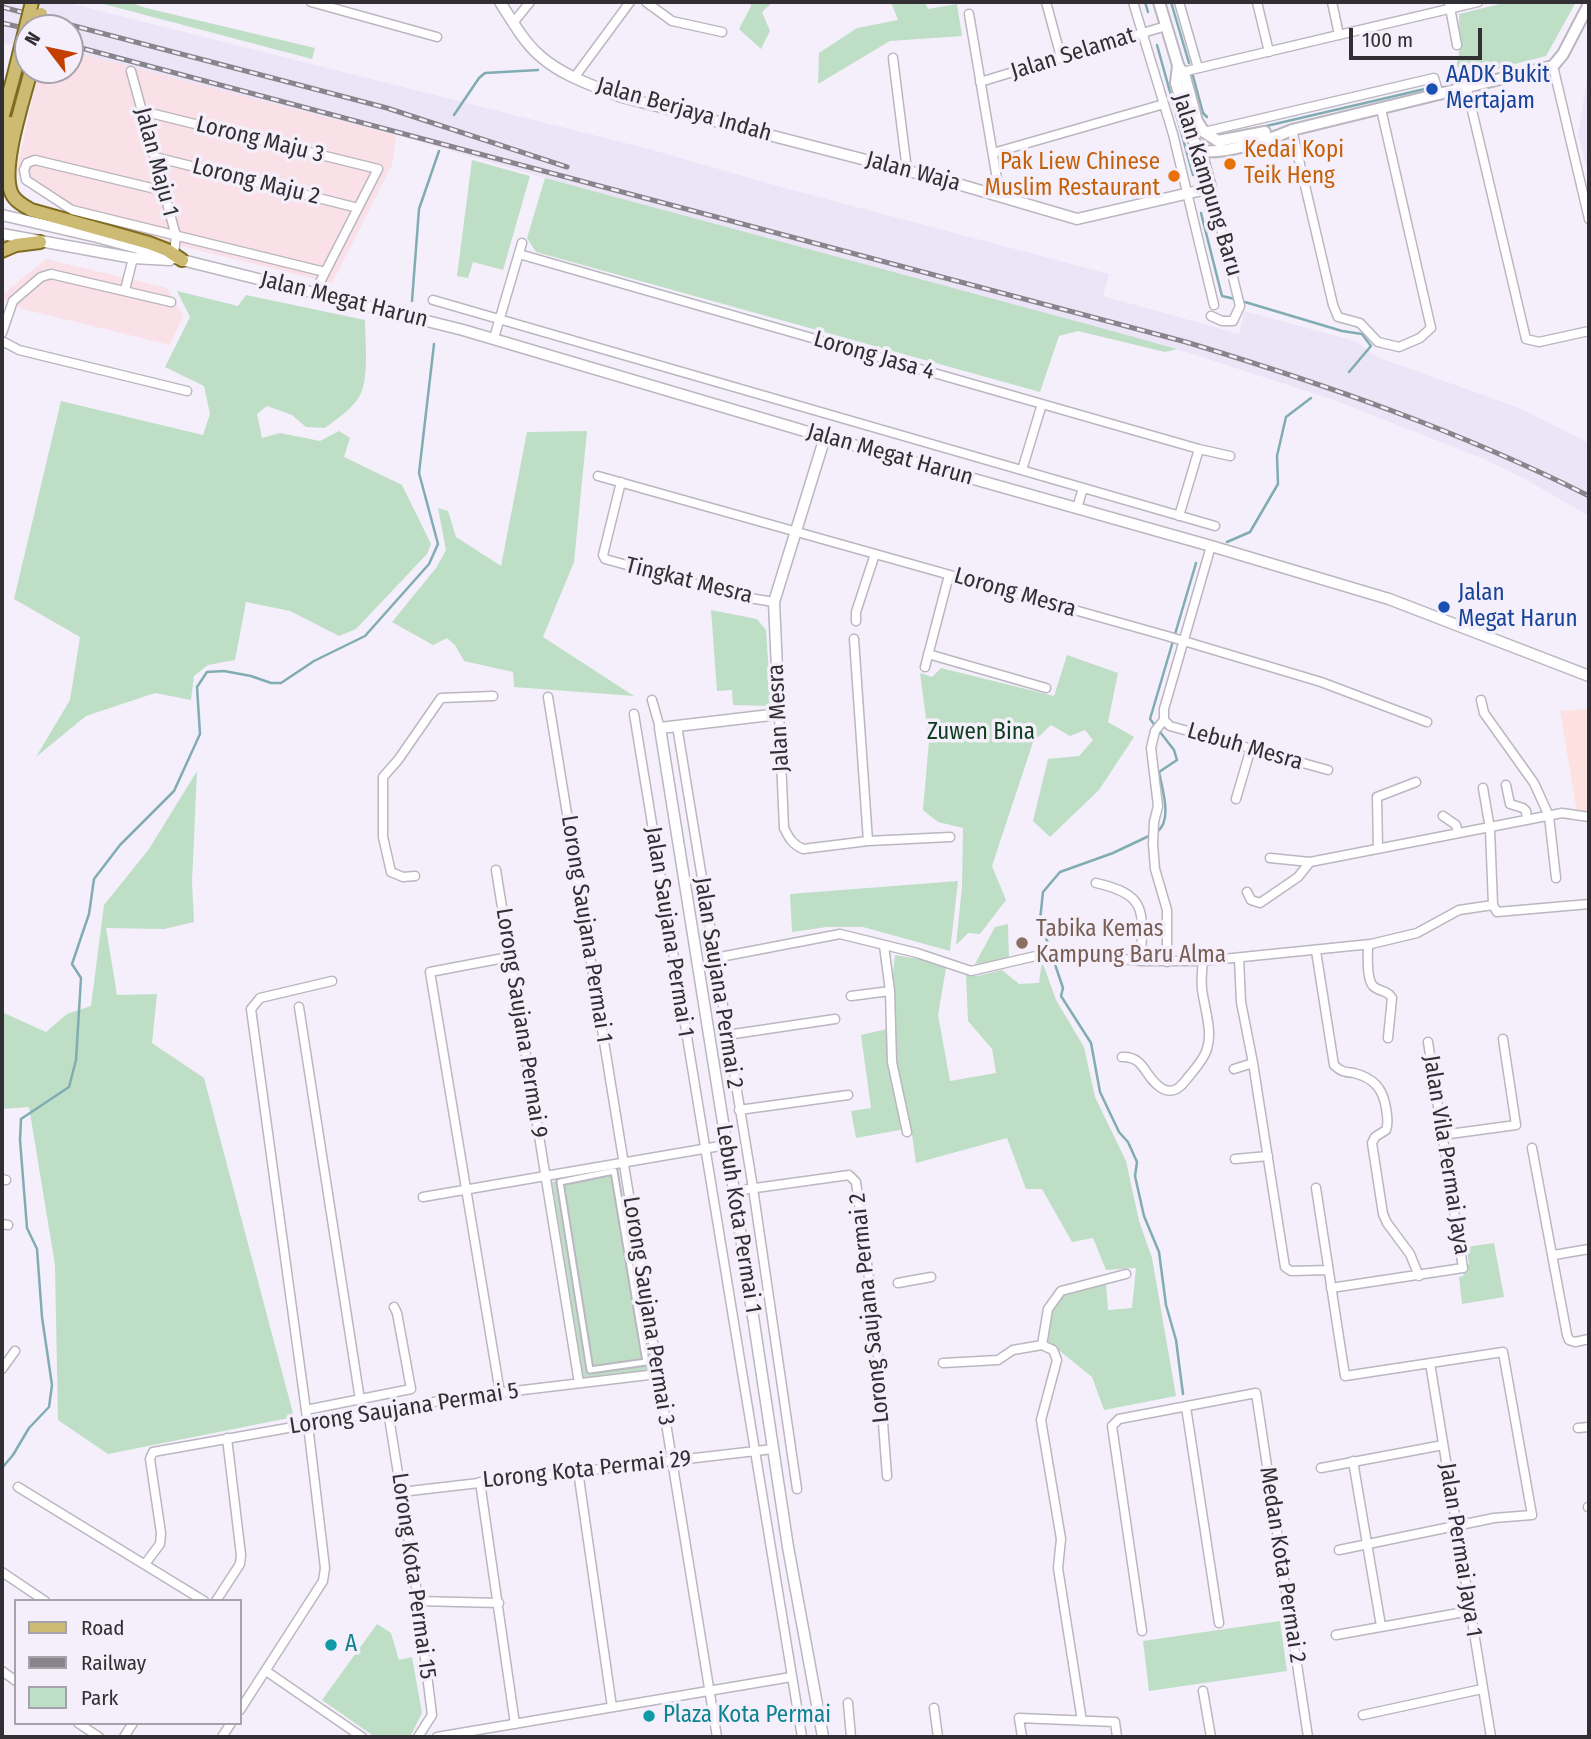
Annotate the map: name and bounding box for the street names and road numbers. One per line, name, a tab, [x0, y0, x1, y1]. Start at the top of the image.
street label: Jalan Selamat	[1008, 22, 1138, 86]
street label: Jalan Berjaya Indah	[593, 72, 775, 148]
street label: Jalan Kampung Baru	[1166, 90, 1248, 280]
street label: Jalan Maju 1	[128, 104, 184, 220]
street label: Lorong Maju 3	[193, 111, 327, 169]
street label: Jalan Waja	[863, 146, 963, 198]
street label: Lorong Maju 2	[189, 153, 323, 211]
street label: Jalan Megat Harun	[257, 266, 431, 334]
street label: Lorong Jasa 4	[810, 326, 938, 386]
street label: Jalan Megat Harun	[804, 418, 976, 492]
street label: Tingkat Mesra	[623, 552, 755, 610]
street label: Lorong Mesra	[951, 562, 1079, 624]
street label: Jalan Mesra	[762, 663, 796, 773]
street label: Lebuh Mesra	[1184, 717, 1306, 777]
street label: Lorong Saujana Permai 1	[554, 813, 618, 1045]
street label: Jalan Saujana Permai 1	[639, 825, 699, 1039]
street label: Jalan Saujana Permai 2	[688, 875, 748, 1091]
street label: Lorong Saujana Permai 9	[489, 906, 553, 1140]
street label: Jalan Vila Permai Jaya	[1417, 1053, 1475, 1257]
street label: Lebuh Kota Permai 1	[709, 1123, 767, 1315]
street label: Lorong Saujana Permai 2	[844, 1192, 896, 1424]
street label: Lorong Saujana Permai 3	[616, 1195, 680, 1427]
street label: Lorong Saujana Permai 5	[287, 1377, 521, 1441]
street label: Lorong Kota Permai 29	[481, 1445, 693, 1495]
street label: Jalan Permai Jaya 1	[1433, 1461, 1487, 1639]
street label: Medan Kota Permai 2	[1253, 1465, 1311, 1665]
street label: Lorong Kota Permai 15	[385, 1471, 441, 1681]

